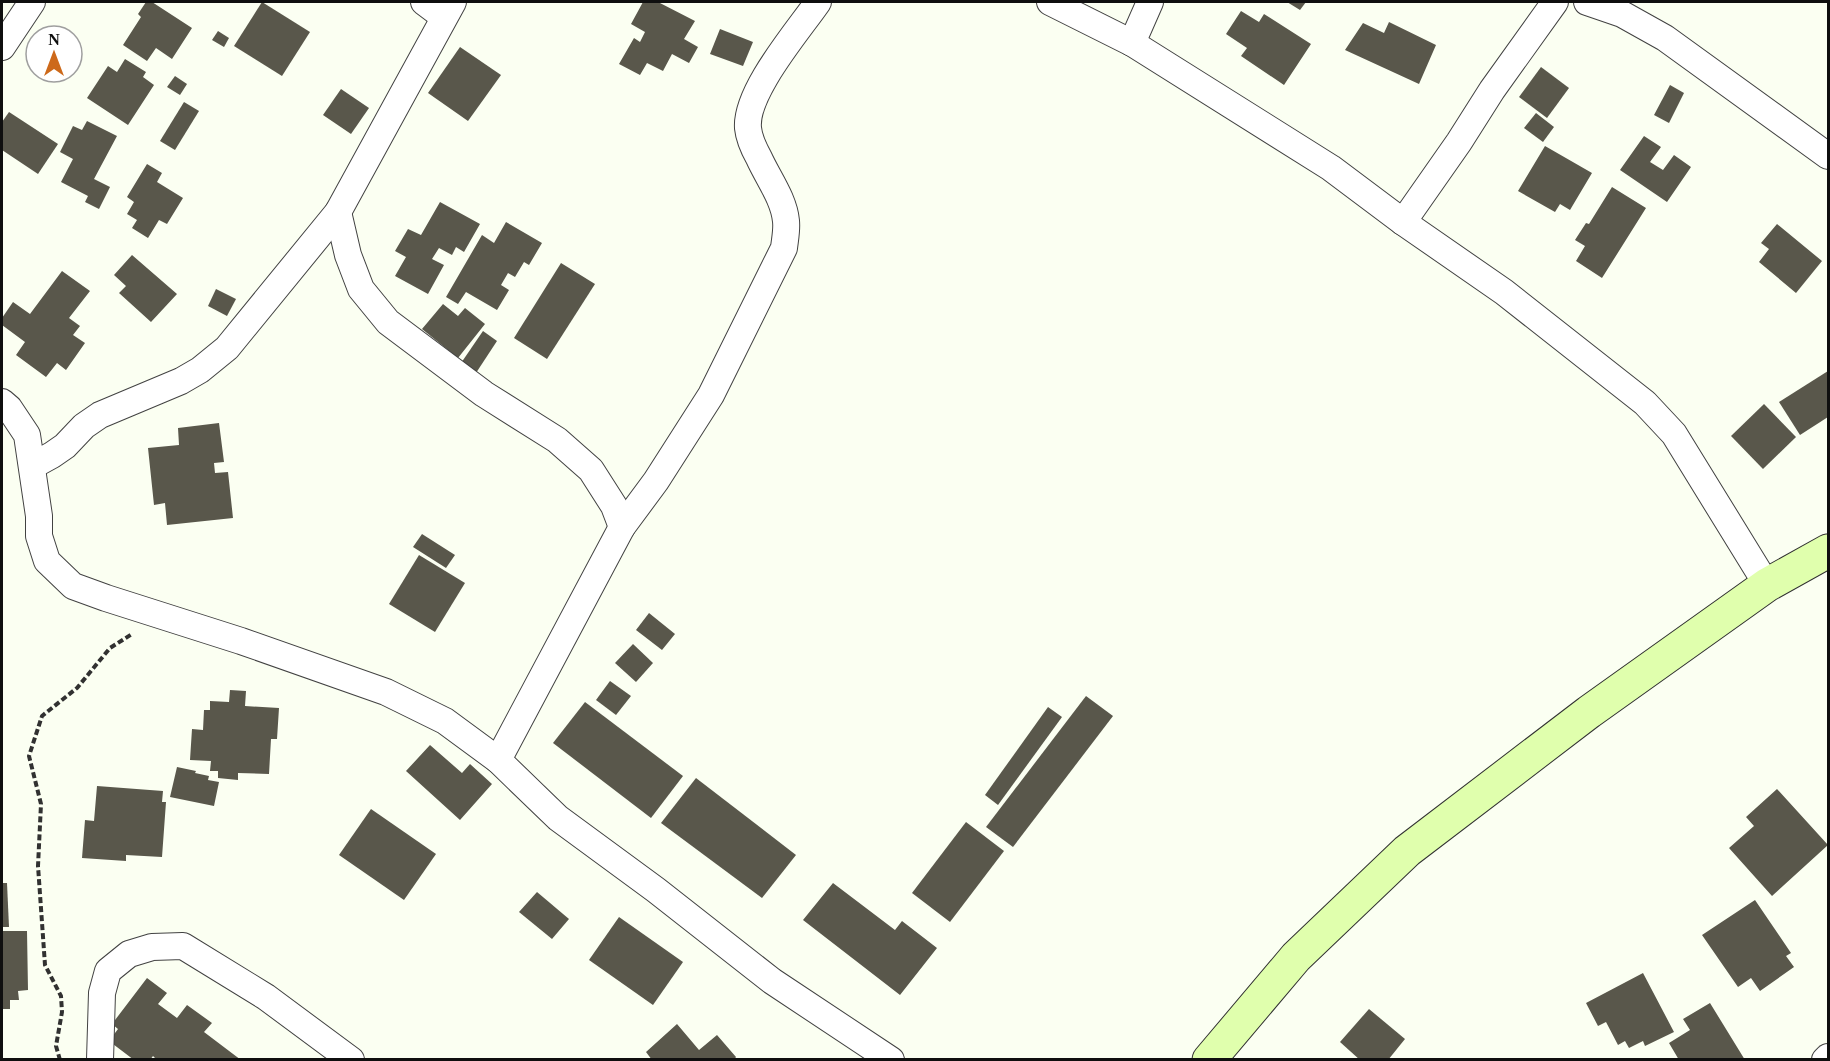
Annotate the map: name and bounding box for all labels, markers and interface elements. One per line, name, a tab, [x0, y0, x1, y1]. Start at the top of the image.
north arrow	[24, 24, 84, 84]
text: N	[48, 31, 60, 48]

